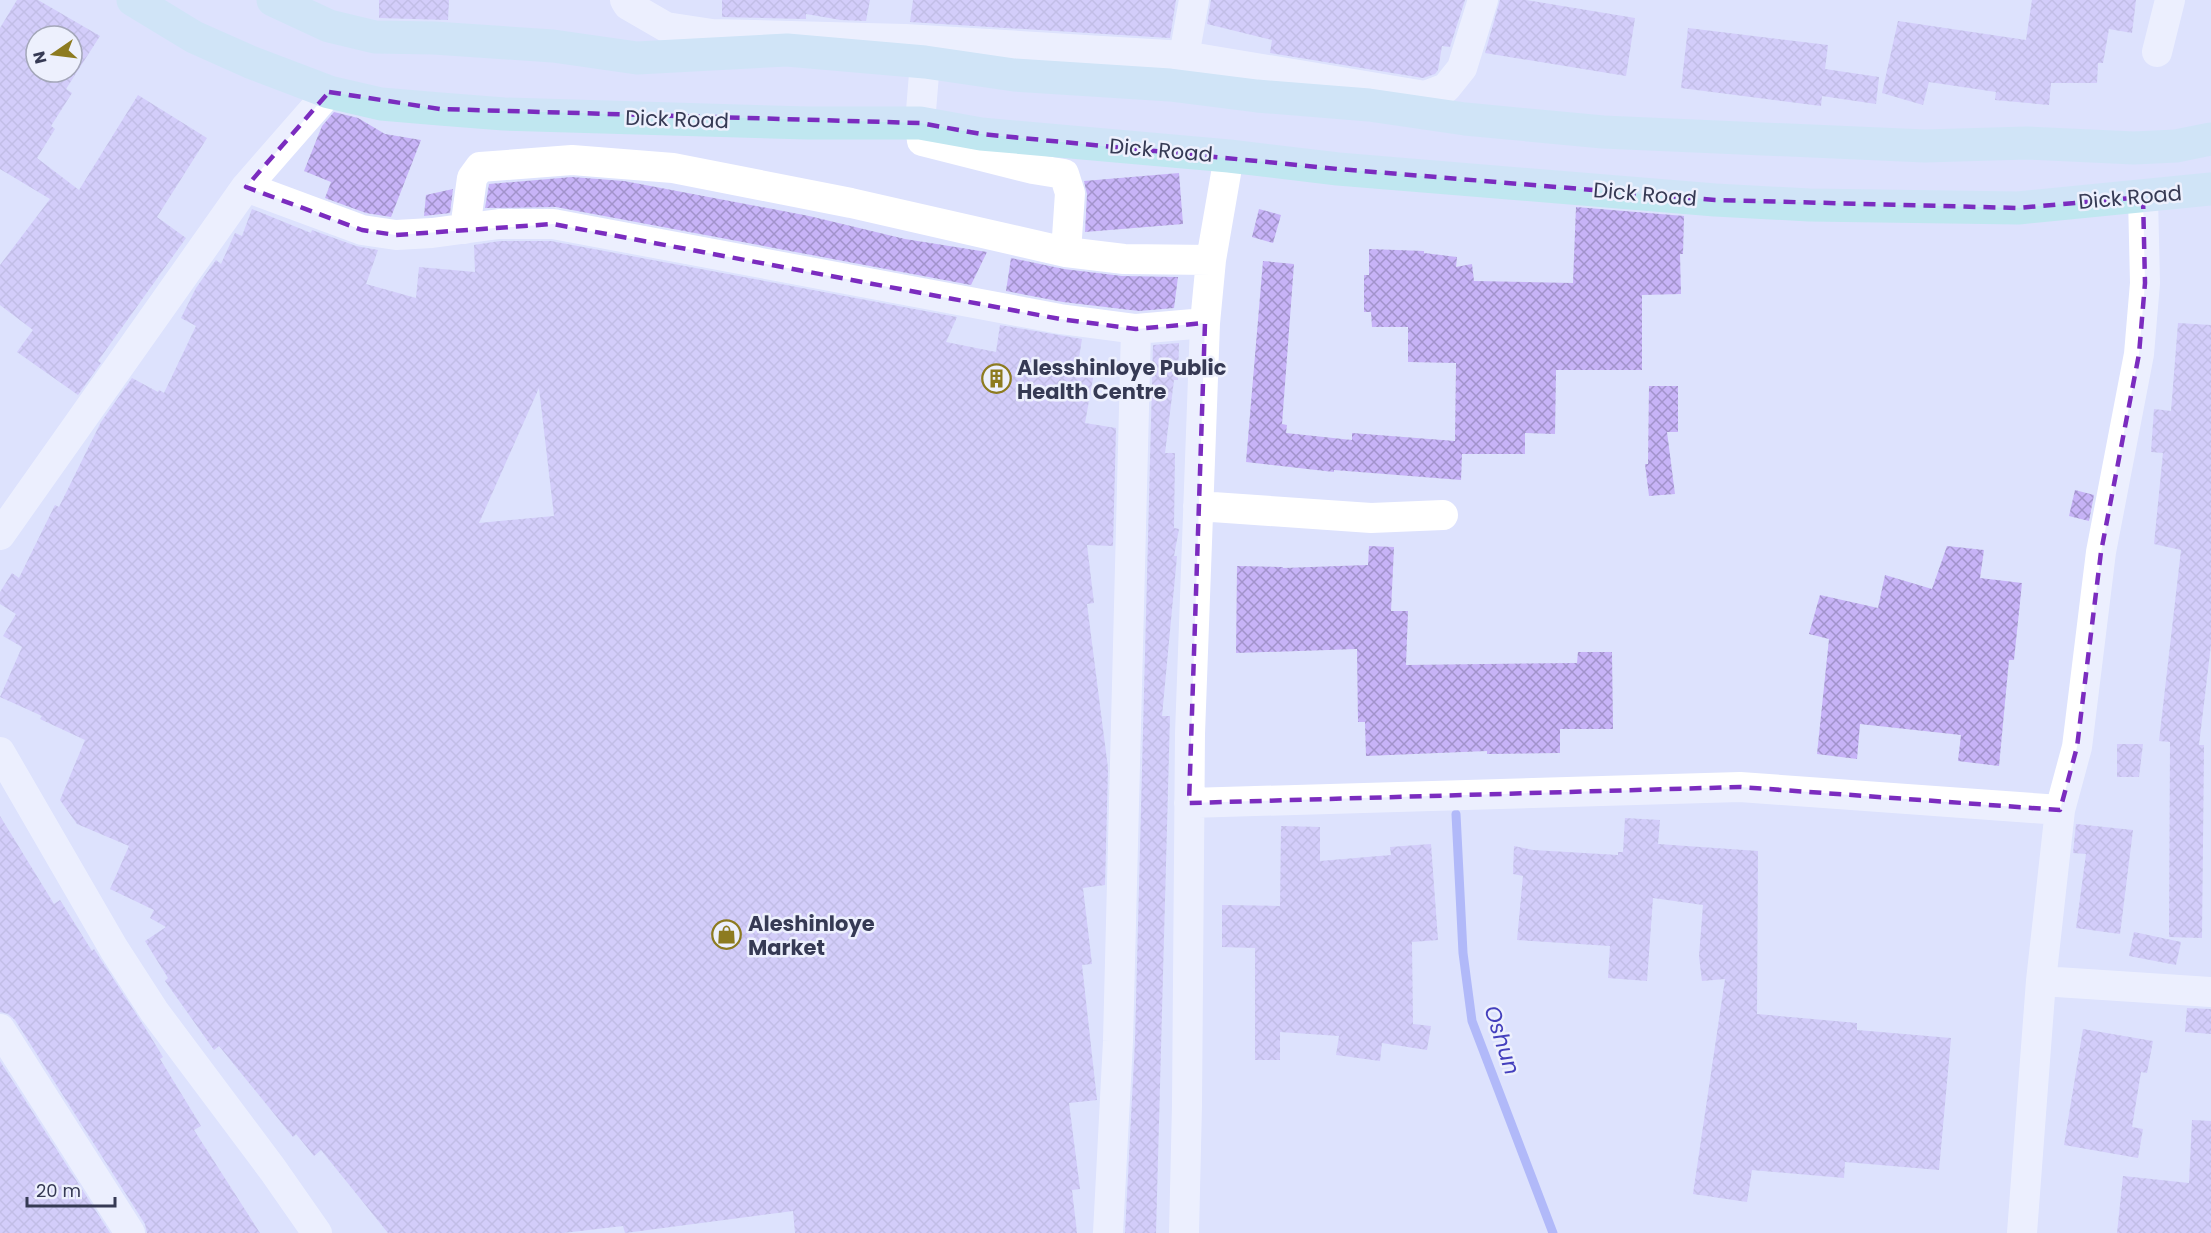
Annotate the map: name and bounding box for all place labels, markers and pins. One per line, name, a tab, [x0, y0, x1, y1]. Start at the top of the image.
place label: Alesshinloye Public Health Centre	[1017, 353, 1227, 406]
building icon: Alesshinloye Public Health Centre	[980, 363, 1012, 395]
place label: Aleshinloye Market	[748, 909, 875, 962]
shop icon: Aleshinloye Market	[711, 919, 743, 951]

